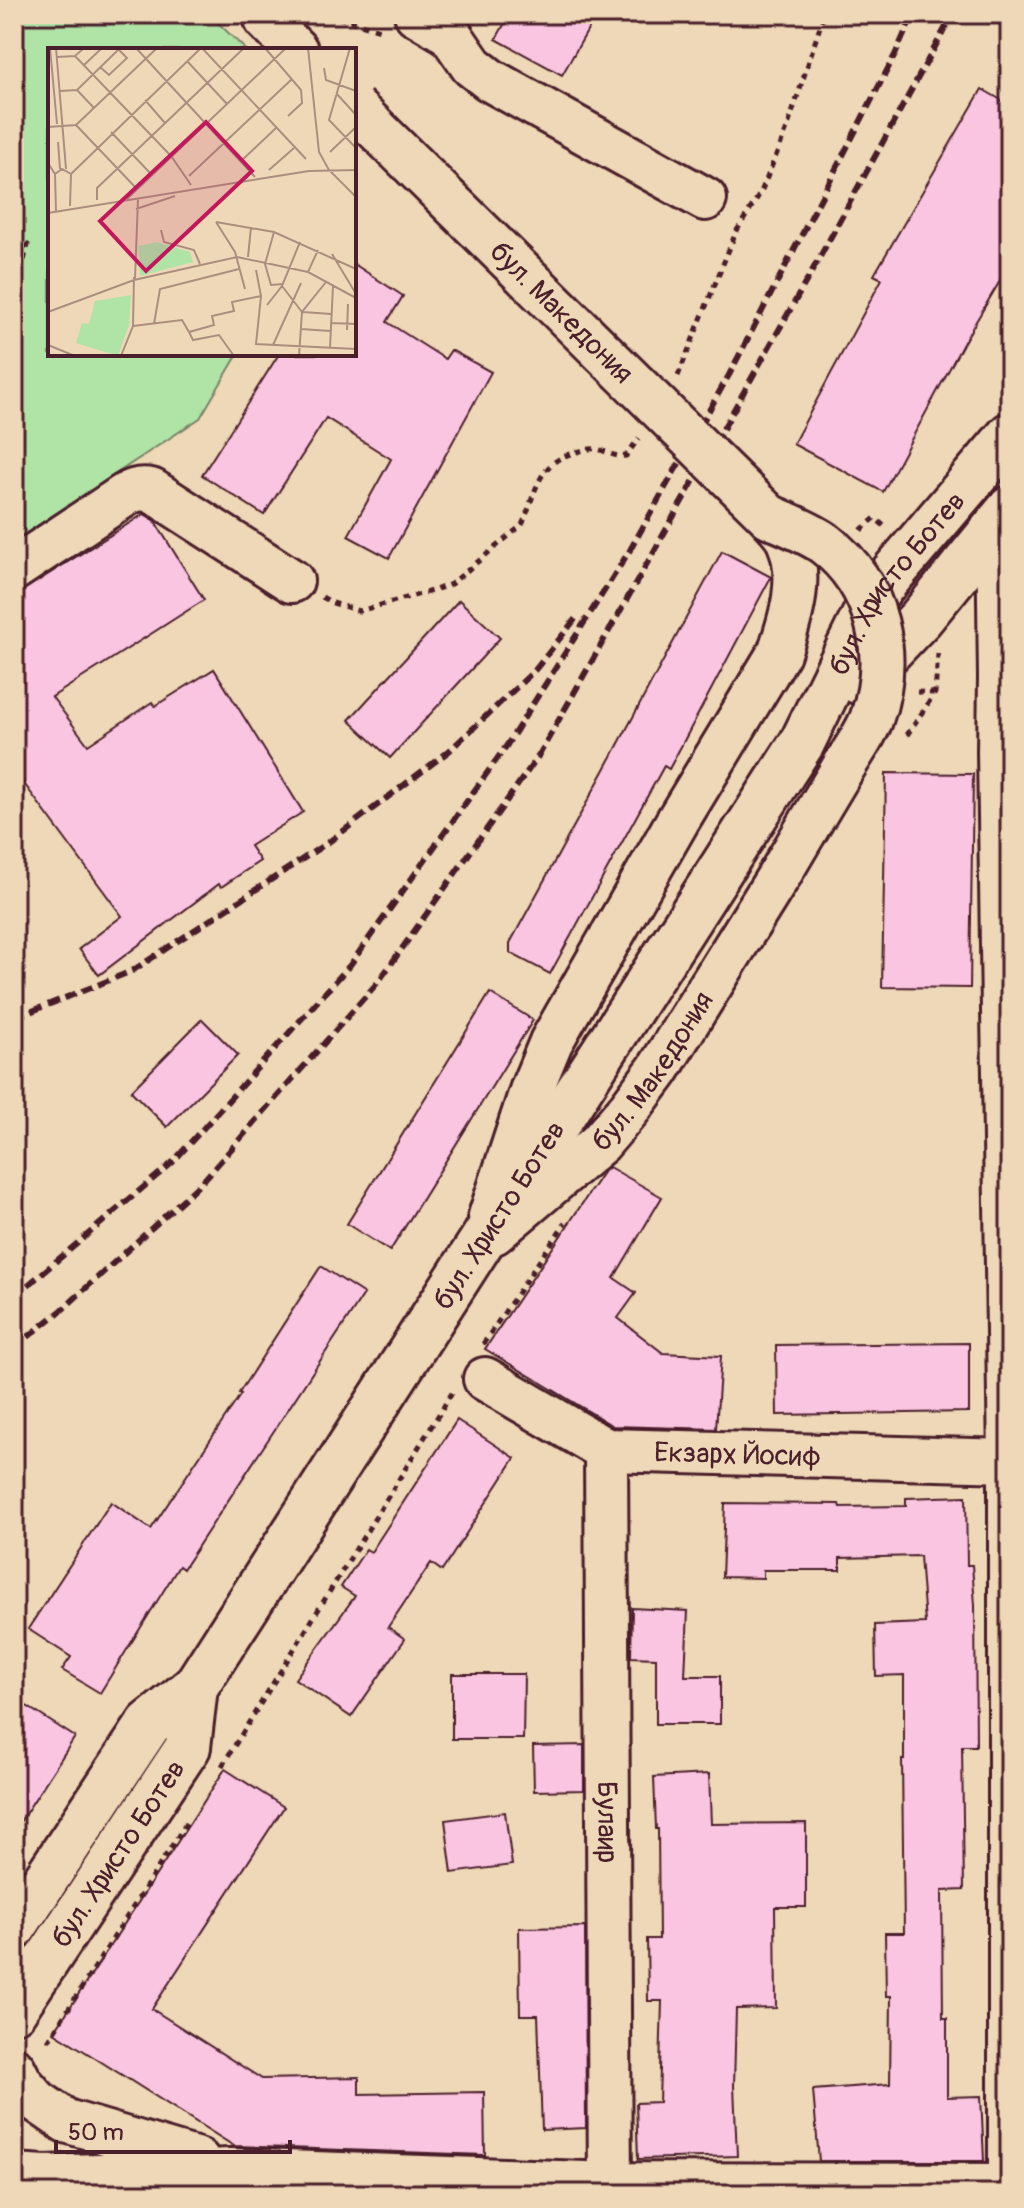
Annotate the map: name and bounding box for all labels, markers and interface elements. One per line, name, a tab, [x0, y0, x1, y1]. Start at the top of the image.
inset map	[48, 48, 356, 356]
street label: бул. Македония	[482, 235, 640, 391]
street label: бул. Христо Ботев	[822, 485, 974, 681]
street label: бул. Македония	[585, 985, 721, 1159]
street label: бул. Христо Ботев	[426, 1115, 573, 1317]
street label: Екзарх Йосиф	[654, 1435, 822, 1475]
street label: бул. Христо Ботев	[44, 1753, 194, 1955]
street label: Булаир	[589, 1781, 624, 1863]
scale bar	[56, 2104, 290, 2154]
text: 50 m	[68, 2118, 124, 2147]

